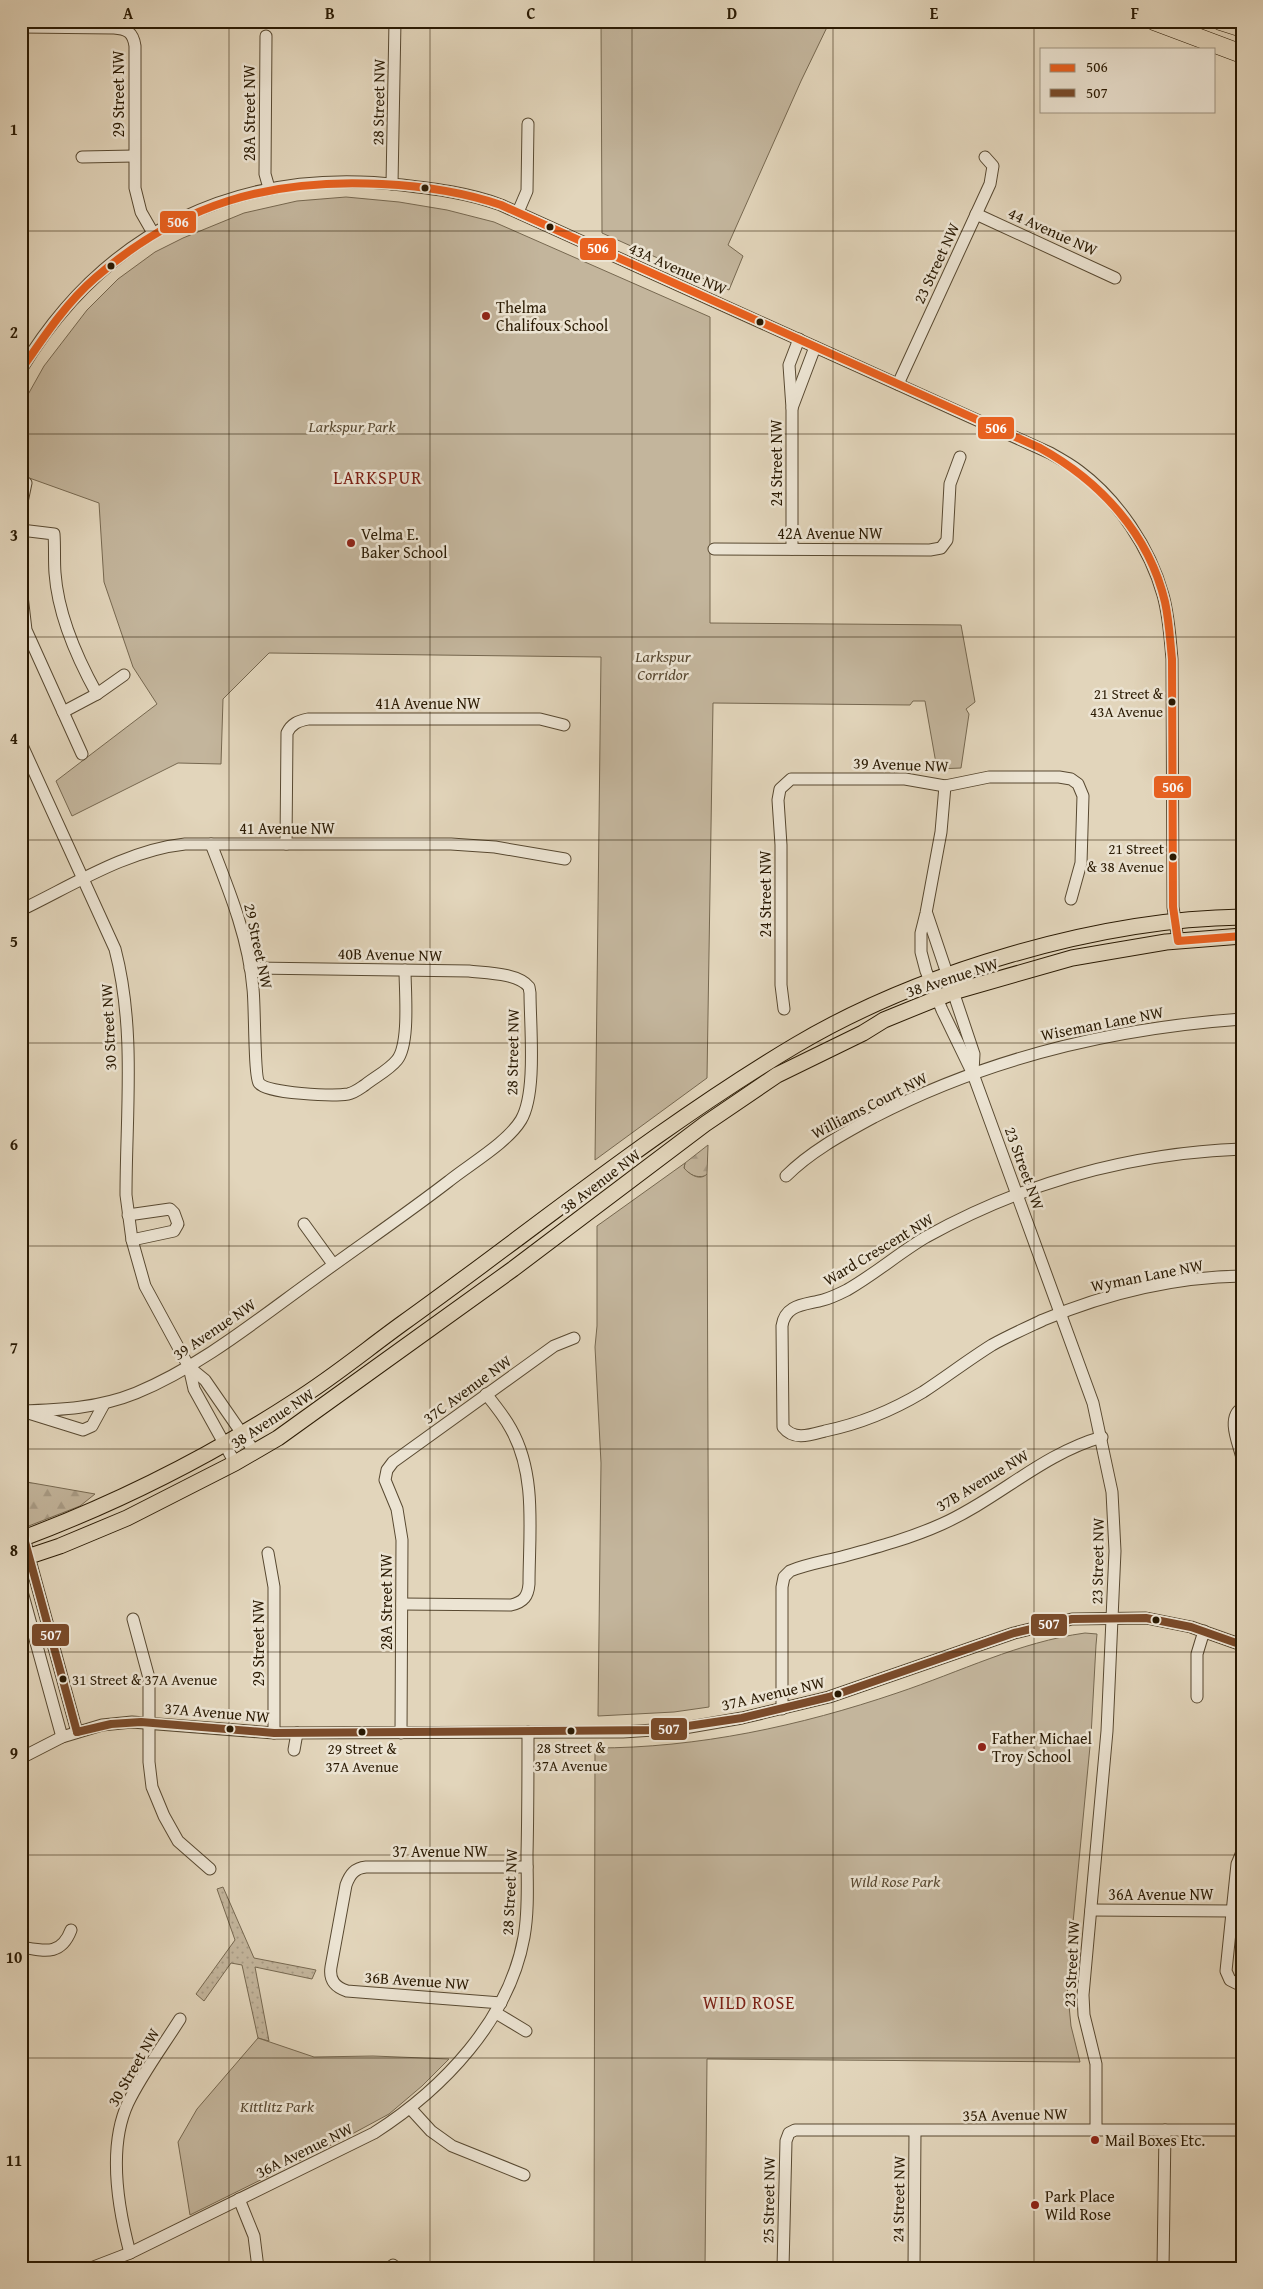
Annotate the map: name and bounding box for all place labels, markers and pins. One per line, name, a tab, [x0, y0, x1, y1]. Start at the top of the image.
unlabelled marker	[420, 183, 430, 193]
unlabelled marker	[545, 222, 555, 232]
unlabelled marker	[106, 261, 116, 271]
place label: Thelma Chalifoux School	[496, 295, 609, 337]
marker: Thelma Chalifoux School	[480, 310, 492, 322]
unlabelled marker	[755, 317, 765, 327]
place label: Velma E. Baker School	[361, 522, 448, 564]
marker: Velma E. Baker School	[345, 537, 357, 549]
place label: 21 Street & 43A Avenue	[1090, 683, 1164, 722]
marker: 21 Street & 43A Avenue	[1167, 697, 1177, 707]
place label: 21 Street & 38 Avenue	[1087, 838, 1165, 877]
marker: 21 Street & 38 Avenue	[1168, 852, 1178, 862]
unlabelled marker	[1151, 1615, 1161, 1625]
place label: 31 Street & 37A Avenue	[72, 1669, 217, 1690]
marker: 31 Street & 37A Avenue	[58, 1674, 68, 1684]
unlabelled marker	[833, 1689, 843, 1699]
unlabelled marker	[225, 1724, 235, 1734]
marker: 28 Street & 37A Avenue	[566, 1726, 576, 1736]
place label: Father Michael Troy School	[992, 1726, 1093, 1768]
marker: 29 Street & 37A Avenue	[357, 1727, 367, 1737]
place label: 28 Street & 37A Avenue	[535, 1737, 607, 1776]
place label: 29 Street & 37A Avenue	[326, 1738, 398, 1777]
marker: Father Michael Troy School	[976, 1741, 988, 1753]
place label: Mail Boxes Etc.	[1105, 2128, 1205, 2152]
marker: Mail Boxes Etc.	[1089, 2134, 1101, 2146]
place label: Park Place Wild Rose	[1045, 2184, 1115, 2226]
marker: Park Place Wild Rose	[1029, 2199, 1041, 2211]

